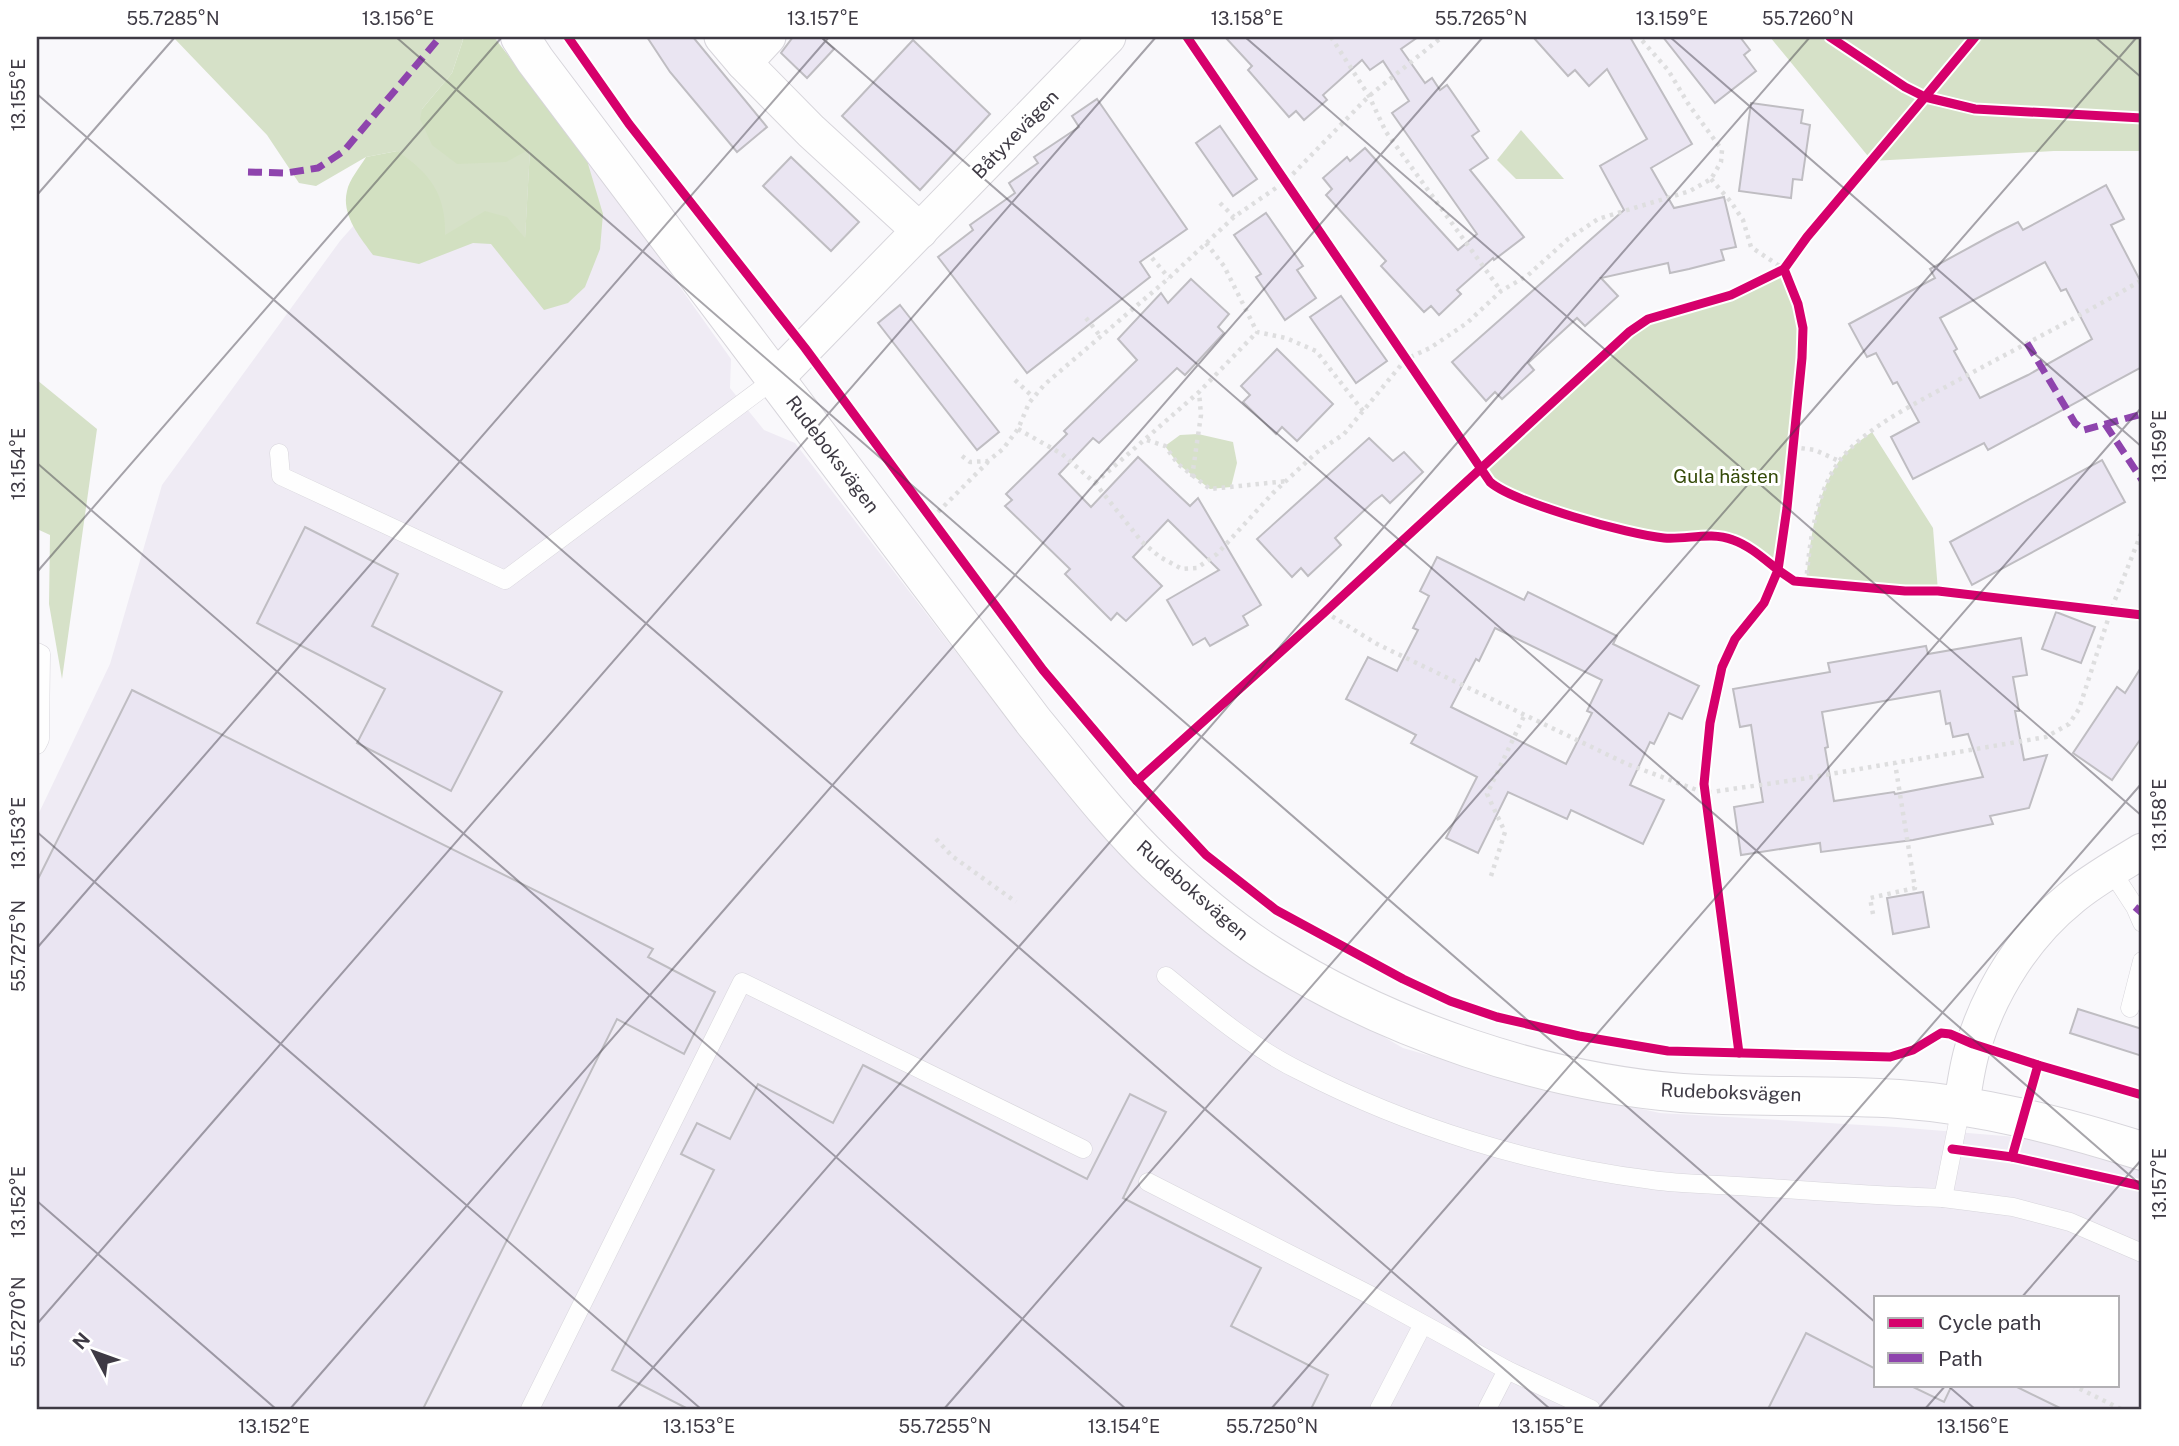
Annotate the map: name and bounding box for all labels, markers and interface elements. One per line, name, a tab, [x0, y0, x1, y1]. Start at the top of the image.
text: 55.7285°N	[127, 8, 219, 29]
text: 13.156°E	[362, 8, 434, 29]
text: 13.157°E	[787, 8, 859, 29]
text: 13.158°E	[1211, 8, 1283, 29]
text: 55.7265°N	[1435, 8, 1527, 29]
text: 13.159°E	[1636, 8, 1708, 29]
text: 55.7260°N	[1762, 8, 1854, 29]
text: 13.155°E	[8, 59, 29, 131]
street label: Båtyxevägen	[967, 85, 1063, 183]
street label: Rudeboksvägen	[782, 391, 884, 517]
text: 13.159°E	[2149, 410, 2170, 482]
text: 13.154°E	[8, 428, 29, 500]
park label: Gula hästen	[1673, 465, 1779, 487]
text: 13.158°E	[2149, 779, 2170, 851]
text: 13.153°E	[8, 797, 29, 869]
street label: Rudeboksvägen	[1133, 835, 1253, 945]
text: 55.7275°N	[8, 900, 29, 992]
street label: Rudeboksvägen	[1660, 1079, 1802, 1105]
text: 13.157°E	[2149, 1148, 2170, 1220]
text: 13.152°E	[8, 1166, 29, 1238]
text: 55.7270°N	[8, 1276, 29, 1368]
legend	[1874, 1296, 2120, 1386]
text: Cycle path	[1938, 1310, 2041, 1335]
north arrow	[60, 1316, 130, 1386]
text: N	[68, 1328, 94, 1354]
text: Path	[1938, 1346, 1983, 1371]
text: 13.152°E	[238, 1416, 310, 1437]
text: 13.153°E	[663, 1416, 735, 1437]
text: 55.7255°N	[899, 1416, 991, 1437]
text: 13.154°E	[1088, 1416, 1160, 1437]
text: 55.7250°N	[1226, 1416, 1318, 1437]
text: 13.155°E	[1512, 1416, 1584, 1437]
text: 13.156°E	[1937, 1416, 2009, 1437]

